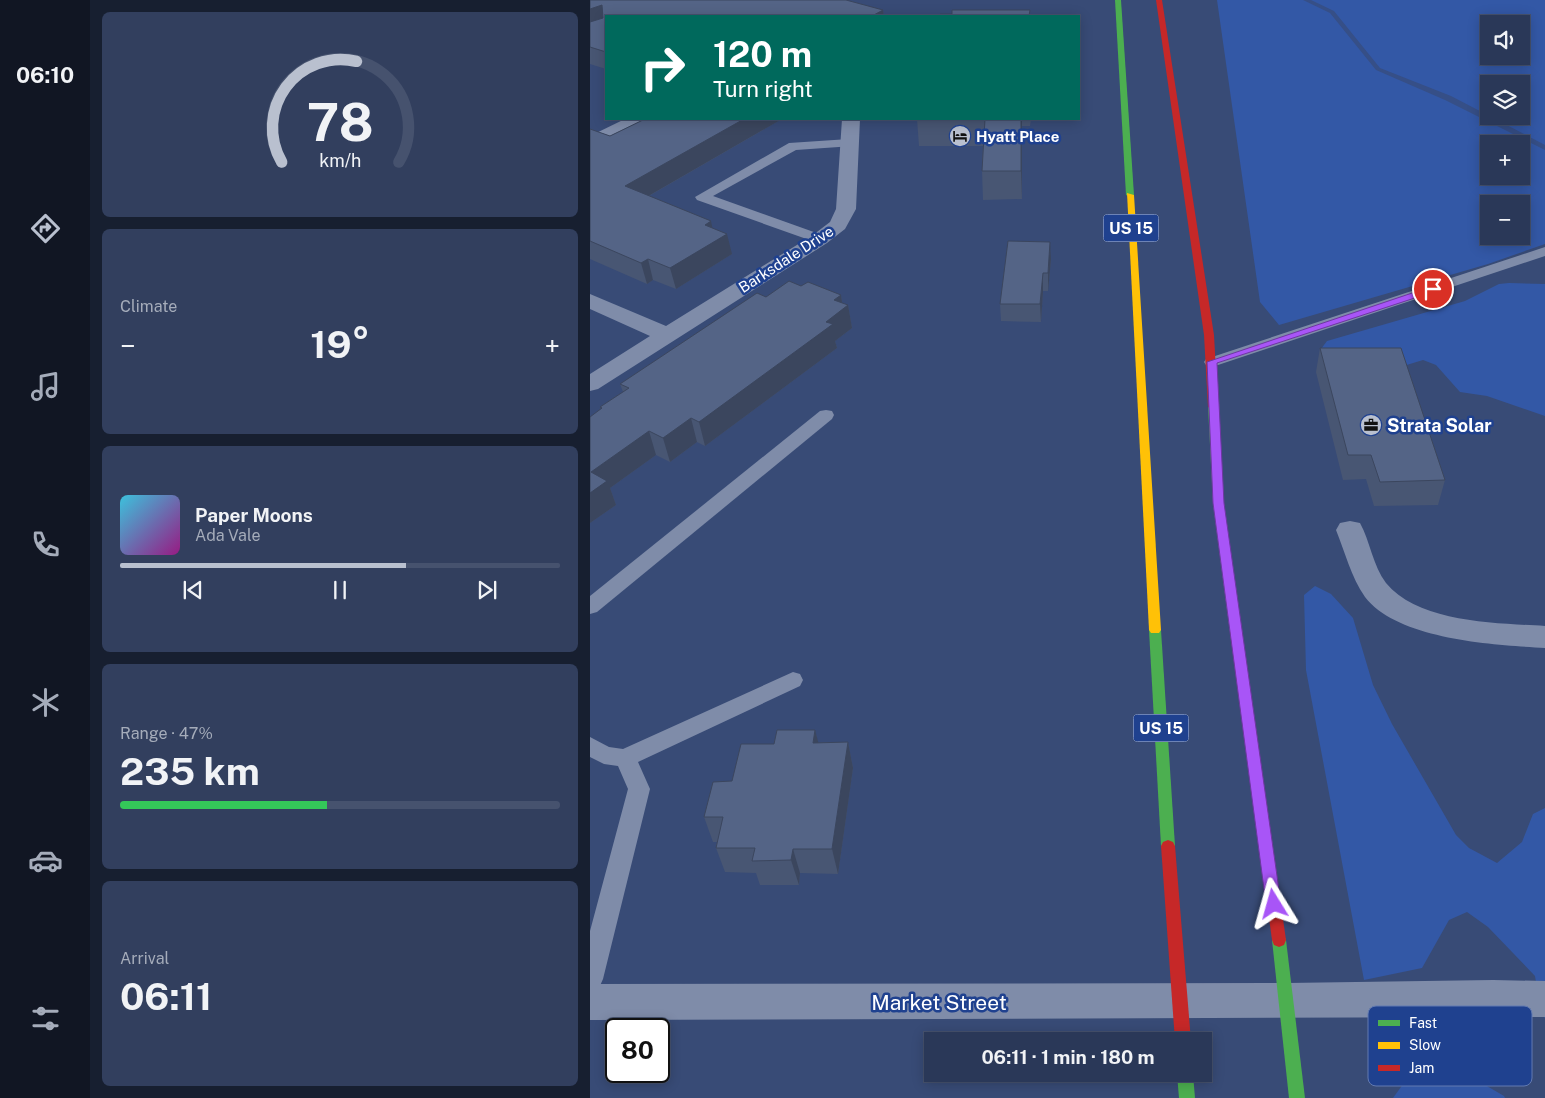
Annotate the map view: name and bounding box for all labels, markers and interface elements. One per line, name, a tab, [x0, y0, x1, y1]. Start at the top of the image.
map controls	[1480, 15, 1530, 245]
button: sound	[1480, 15, 1530, 65]
text: 120 m	[713, 34, 812, 75]
icon: right	[630, 35, 695, 100]
text: 06:10	[16, 62, 74, 88]
button: layers	[1480, 75, 1530, 125]
text: Turn right	[713, 76, 813, 102]
text: 78	[307, 92, 373, 153]
hotel icon: Hyatt Place	[948, 124, 972, 148]
place label: Hyatt Place	[976, 128, 1059, 145]
button: +	[1480, 135, 1530, 185]
text: km/h	[319, 150, 361, 171]
button: −	[1480, 195, 1530, 245]
icon: directions	[28, 211, 63, 246]
road number: US 15	[1104, 214, 1158, 242]
street label: Barksdale Drive	[735, 222, 837, 296]
pin	[1412, 268, 1454, 310]
icon: arrive	[1419, 275, 1447, 303]
text: Climate	[120, 297, 177, 316]
text: 19°	[310, 322, 370, 367]
text: −	[120, 329, 136, 362]
text: +	[544, 329, 560, 362]
icon: music	[28, 369, 63, 404]
office icon: Strata Solar	[1359, 413, 1383, 437]
place label: Strata Solar	[1387, 415, 1492, 436]
text: Paper Moons	[195, 504, 313, 526]
text: Ada Vale	[195, 526, 260, 545]
icon: phone	[28, 527, 63, 562]
icon: previous	[179, 576, 207, 604]
icon: pause	[326, 576, 354, 604]
icon: next	[473, 576, 501, 604]
icon: climate	[28, 685, 63, 720]
road number: US 15	[1134, 714, 1188, 741]
text: Range · 47%	[120, 724, 213, 743]
text: 235 km	[120, 749, 260, 794]
icon: car	[28, 843, 63, 878]
position arrow	[1247, 877, 1299, 929]
text: Arrival	[120, 949, 169, 968]
text: 06:11	[120, 974, 212, 1019]
street label: Market Street	[871, 990, 1007, 1015]
icon: filters	[28, 1001, 63, 1036]
legend	[1368, 1006, 1532, 1086]
text: Fast	[1409, 1015, 1437, 1031]
speed limit sign: 80	[605, 1018, 670, 1083]
text: Slow	[1409, 1037, 1441, 1053]
text: 06:11 · 1 min · 180 m	[981, 1046, 1155, 1068]
text: Jam	[1409, 1060, 1434, 1076]

